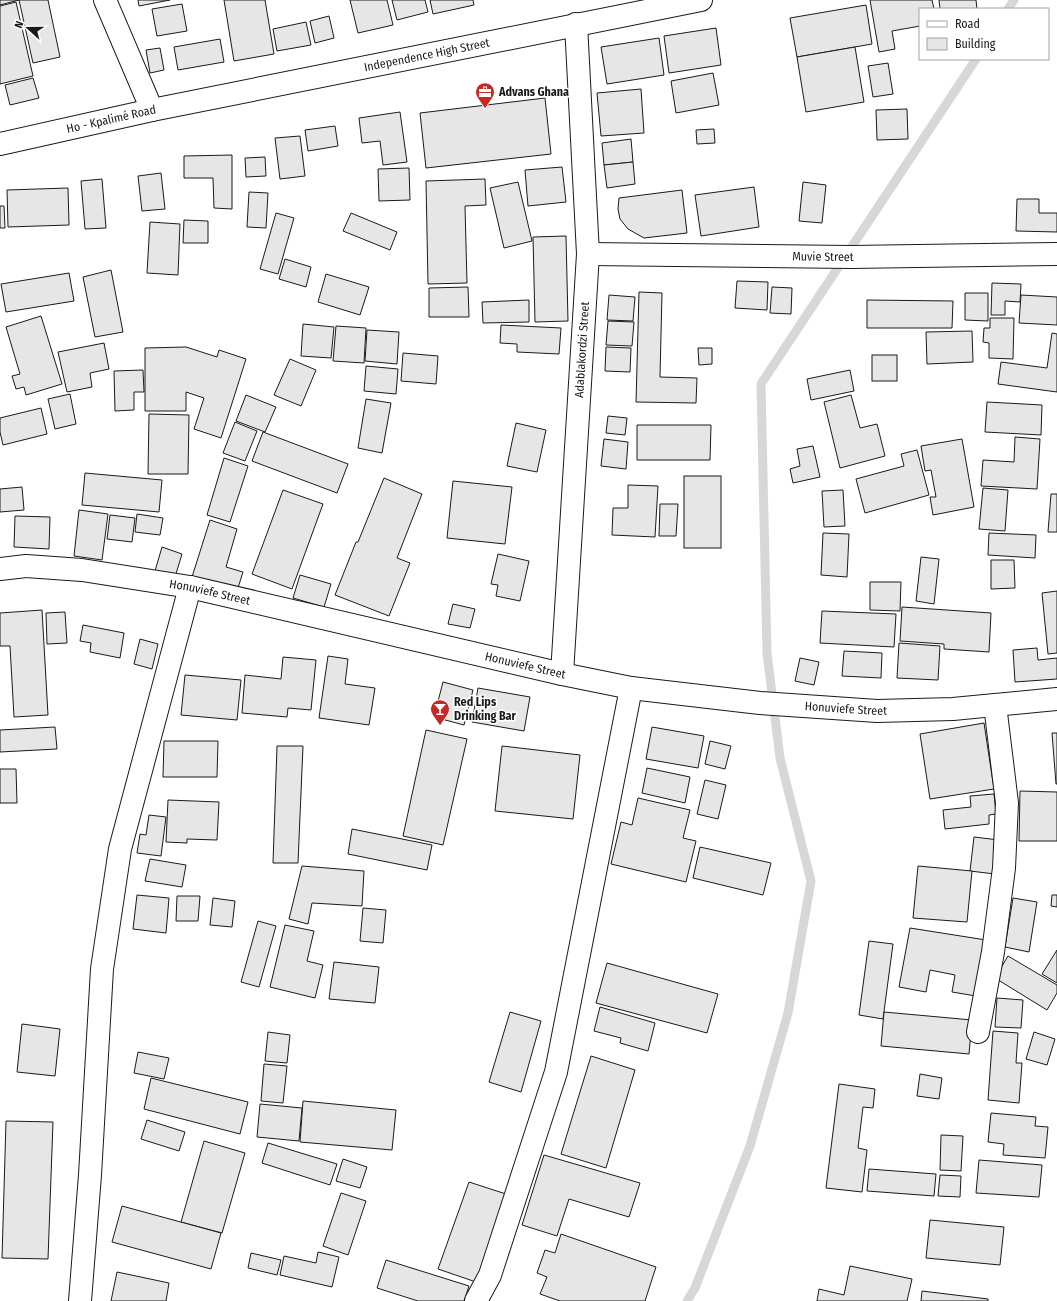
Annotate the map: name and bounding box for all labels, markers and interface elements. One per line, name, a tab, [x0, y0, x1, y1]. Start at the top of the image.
north arrow	[8, 8, 48, 48]
legend	[919, 8, 1049, 60]
text: Road	[955, 17, 980, 31]
text: N	[12, 19, 26, 30]
street label: Independence High Street	[363, 36, 491, 74]
text: Building	[955, 37, 996, 51]
office icon: Advans Ghana	[474, 81, 496, 109]
place label: Advans Ghana	[498, 85, 569, 99]
street label: Ho - Kpalimé Road	[65, 102, 157, 136]
street label: Muvie Street	[792, 249, 854, 264]
street label: Adablakordzi Street	[572, 301, 592, 398]
street label: Honuviefe Street	[168, 577, 252, 608]
street label: Honuviefe Street	[484, 649, 567, 682]
place label: Red Lips Drinking Bar	[454, 695, 517, 723]
bar icon: Red Lips Drinking Bar	[429, 698, 451, 726]
street label: Honuviefe Street	[804, 699, 887, 718]

